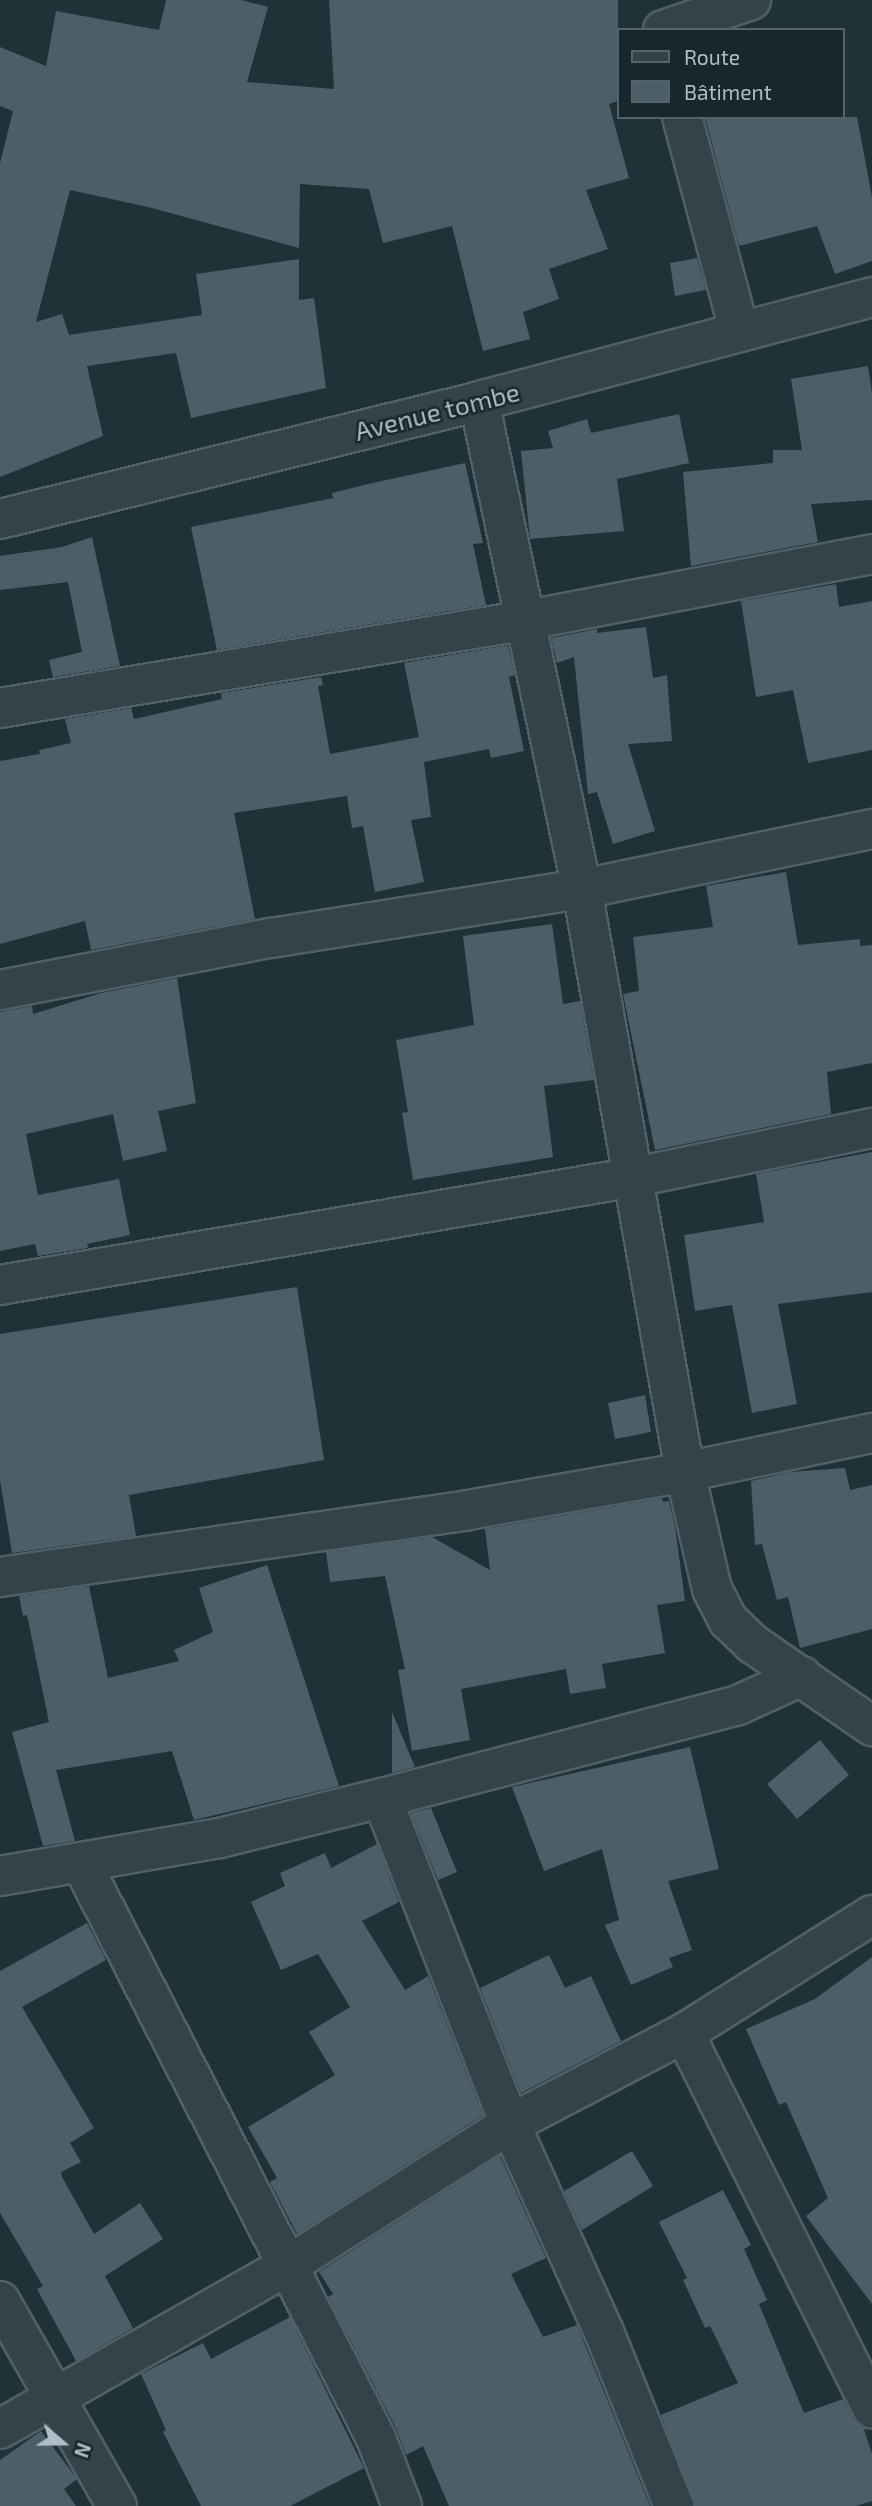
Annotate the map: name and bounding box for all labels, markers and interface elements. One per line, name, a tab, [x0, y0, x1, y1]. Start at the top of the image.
legend	[616, 28, 844, 119]
text: Route	[684, 44, 740, 69]
text: Bâtiment	[684, 79, 772, 104]
street label: Avenue tombe	[351, 375, 523, 447]
north arrow	[28, 2408, 98, 2478]
text: N	[70, 2440, 96, 2461]

